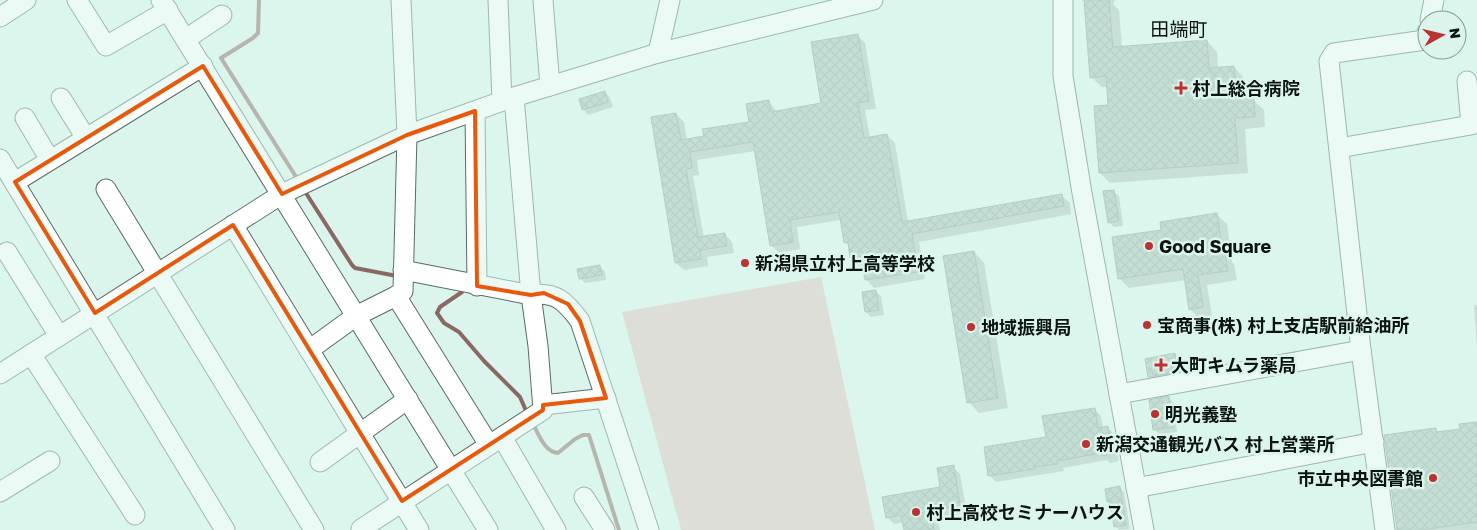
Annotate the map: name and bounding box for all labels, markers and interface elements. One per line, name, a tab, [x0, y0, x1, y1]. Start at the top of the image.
north arrow	[1417, 10, 1467, 60]
district label: 田端町	[1150, 17, 1208, 40]
text: N	[1446, 27, 1465, 40]
place label: 村上総合病院	[1192, 77, 1300, 99]
marker: 村上総合病院	[1174, 81, 1188, 95]
place label: Good Square	[1159, 235, 1271, 257]
marker: Good Square	[1143, 240, 1155, 252]
place label: 新潟県立村上高等学校	[755, 252, 935, 274]
marker: 新潟県立村上高等学校	[739, 257, 751, 269]
place label: 宝商事(株) 村上支店駅前給油所	[1157, 314, 1409, 336]
place label: 地域振興局	[981, 316, 1071, 338]
marker: 宝商事(株) 村上支店駅前給油所	[1141, 319, 1153, 331]
marker: 地域振興局	[965, 321, 977, 333]
place label: 大町キムラ薬局	[1171, 354, 1296, 376]
marker: 大町キムラ薬局	[1155, 359, 1167, 371]
place label: 明光義塾	[1165, 403, 1237, 425]
marker: 明光義塾	[1149, 408, 1161, 420]
place label: 新潟交通観光バス 村上営業所	[1096, 433, 1335, 455]
marker: 新潟交通観光バス 村上営業所	[1080, 438, 1092, 450]
place label: 市立中央図書館	[1297, 467, 1423, 489]
marker: 市立中央図書館	[1427, 472, 1439, 484]
place label: 村上高校セミナーハウス	[926, 501, 1124, 523]
marker: 村上高校セミナーハウス	[910, 506, 922, 518]

